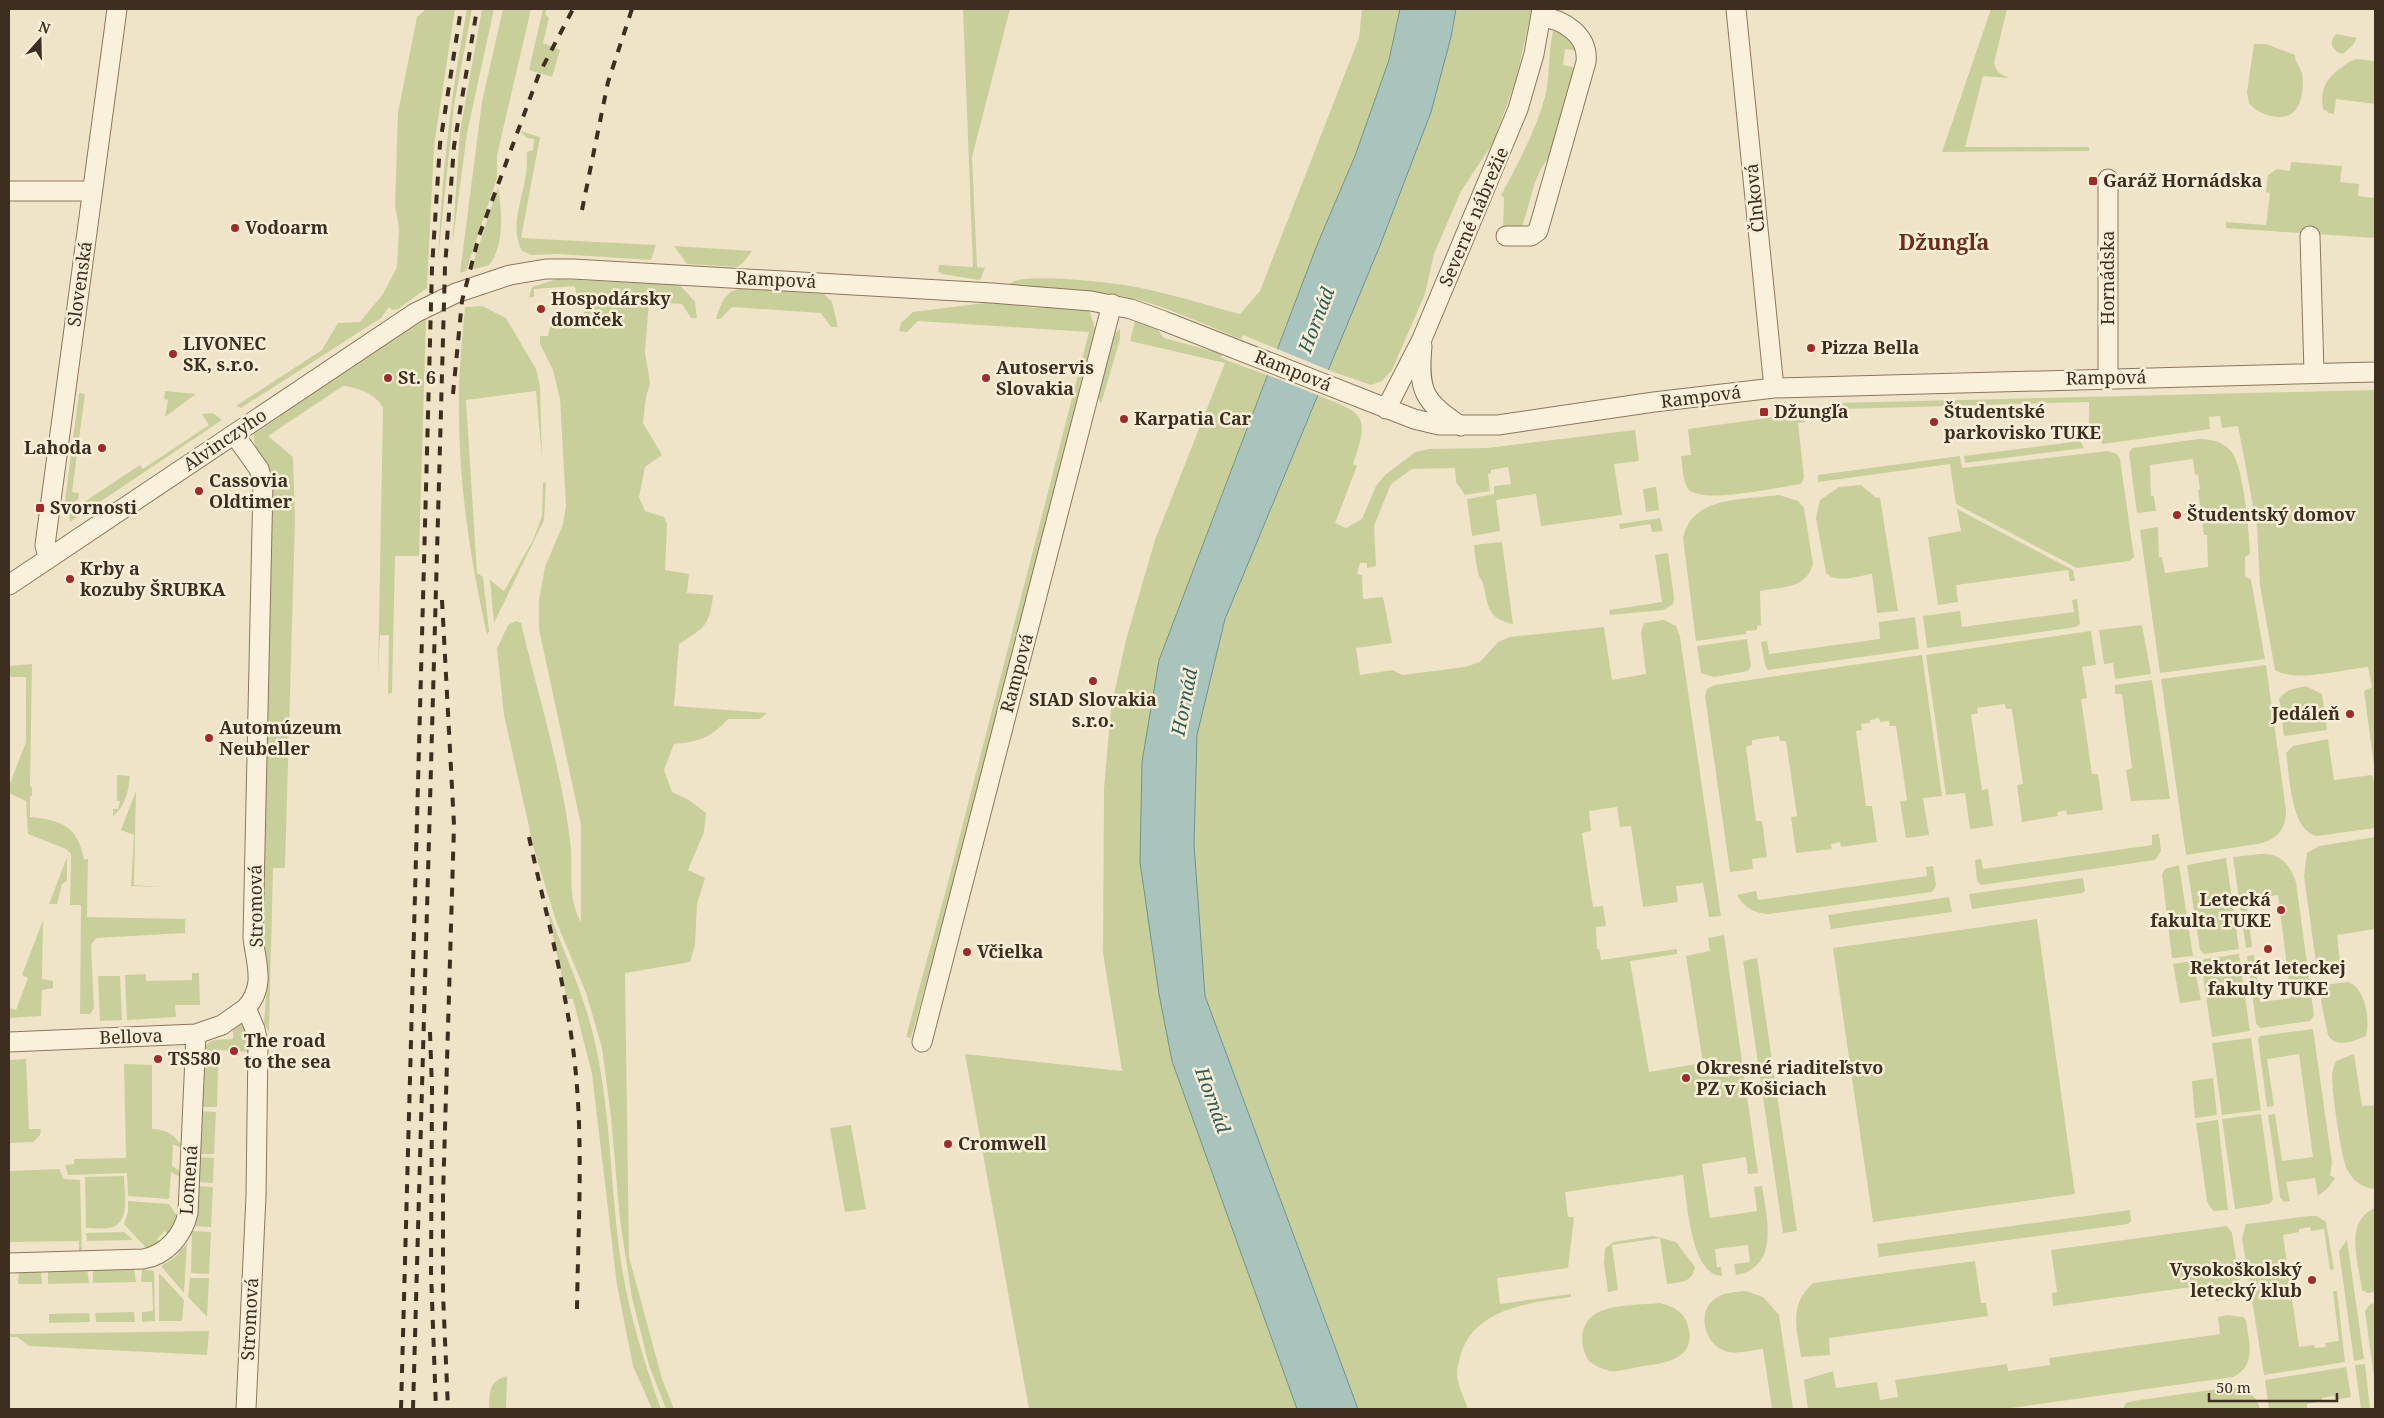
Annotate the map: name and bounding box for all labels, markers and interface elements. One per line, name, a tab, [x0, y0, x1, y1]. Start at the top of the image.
north arrow	[15, 15, 65, 65]
text: N	[36, 16, 53, 38]
street label: Severné nábrežie	[1433, 143, 1513, 290]
street label: Člnková	[1738, 162, 1770, 234]
place label: Garáž Hornádska	[2103, 168, 2263, 192]
marker: Garáž Hornádska	[2087, 175, 2099, 187]
place label: Vodoarm	[245, 215, 328, 239]
marker: Vodoarm	[229, 222, 241, 234]
district label: Džungľa	[1898, 226, 1990, 256]
street label: Hornádska	[2095, 231, 2119, 325]
street label: Slovenská	[61, 240, 97, 328]
street label: Rampová	[735, 265, 817, 293]
water label: Hornád	[1291, 283, 1341, 357]
place label: Hospodársky domček	[551, 286, 671, 331]
marker: Hospodársky domček	[535, 303, 547, 315]
place label: LIVONEC SK, s.r.o.	[183, 331, 266, 376]
place label: Pizza Bella	[1821, 335, 1919, 359]
marker: Pizza Bella	[1805, 342, 1817, 354]
street label: Rampová	[1251, 344, 1335, 396]
marker: LIVONEC SK, s.r.o.	[167, 348, 179, 360]
place label: Autoservis Slovakia	[996, 355, 1094, 400]
street label: Rampová	[2065, 364, 2147, 390]
place label: St. 6	[398, 365, 436, 389]
marker: St. 6	[382, 372, 394, 384]
marker: Autoservis Slovakia	[980, 372, 992, 384]
street label: Rampová	[1659, 379, 1743, 413]
place label: Džungľa	[1774, 399, 1849, 423]
place label: Študentské parkovisko TUKE	[1944, 399, 2101, 444]
street label: Alvinczyho	[178, 402, 271, 476]
place label: Karpatia Car	[1134, 406, 1252, 430]
marker: Džungľa	[1758, 406, 1770, 418]
marker: Karpatia Car	[1118, 413, 1130, 425]
marker: Študentské parkovisko TUKE	[1928, 416, 1940, 428]
place label: Lahoda	[24, 435, 92, 459]
marker: Lahoda	[96, 442, 108, 454]
place label: Cassovia Oldtimer	[209, 468, 293, 513]
marker: Cassovia Oldtimer	[193, 485, 205, 497]
place label: Svornosti	[50, 495, 138, 519]
marker: Svornosti	[34, 502, 46, 514]
place label: Študentský domov	[2187, 502, 2356, 526]
marker: Študentský domov	[2171, 509, 2183, 521]
place label: Krby a kozuby ŠRUBKA	[80, 556, 226, 601]
marker: Krby a kozuby ŠRUBKA	[64, 573, 76, 585]
street label: Rampová	[994, 631, 1038, 715]
water label: Hornád	[1165, 665, 1203, 739]
marker: SIAD Slovakia s.r.o.	[1087, 675, 1099, 687]
place label: SIAD Slovakia s.r.o.	[1029, 687, 1157, 732]
place label: Jedáleň	[2270, 701, 2340, 725]
marker: Jedáleň	[2344, 708, 2356, 720]
place label: Automúzeum Neubeller	[219, 715, 342, 760]
marker: Automúzeum Neubeller	[203, 732, 215, 744]
street label: Stromová	[242, 864, 268, 948]
place label: Letecká fakulta TUKE	[2150, 887, 2271, 932]
marker: Letecká fakulta TUKE	[2275, 904, 2287, 916]
place label: Včielka	[977, 939, 1043, 963]
marker: Rektorát leteckej fakulty TUKE	[2262, 943, 2274, 955]
marker: Včielka	[961, 946, 973, 958]
place label: Rektorát leteckej fakulty TUKE	[2190, 955, 2346, 1000]
street label: Bellova	[99, 1023, 163, 1049]
place label: The road to the sea	[244, 1028, 331, 1073]
marker: The road to the sea	[228, 1045, 240, 1057]
place label: TS580	[168, 1046, 221, 1070]
marker: TS580	[152, 1053, 164, 1065]
place label: Okresné riaditeľstvo PZ v Košiciach	[1696, 1055, 1883, 1100]
water label: Hornád	[1189, 1063, 1237, 1137]
marker: Okresné riaditeľstvo PZ v Košiciach	[1680, 1072, 1692, 1084]
place label: Cromwell	[958, 1131, 1047, 1155]
marker: Cromwell	[942, 1138, 954, 1150]
street label: Lomená	[174, 1144, 202, 1216]
place label: Vysokoškolský letecký klub	[2169, 1257, 2303, 1302]
marker: Vysokoškolský letecký klub	[2306, 1274, 2318, 1286]
street label: Stromová	[235, 1277, 263, 1361]
scale bar	[2209, 1370, 2336, 1402]
text: 50 m	[2216, 1377, 2251, 1397]

